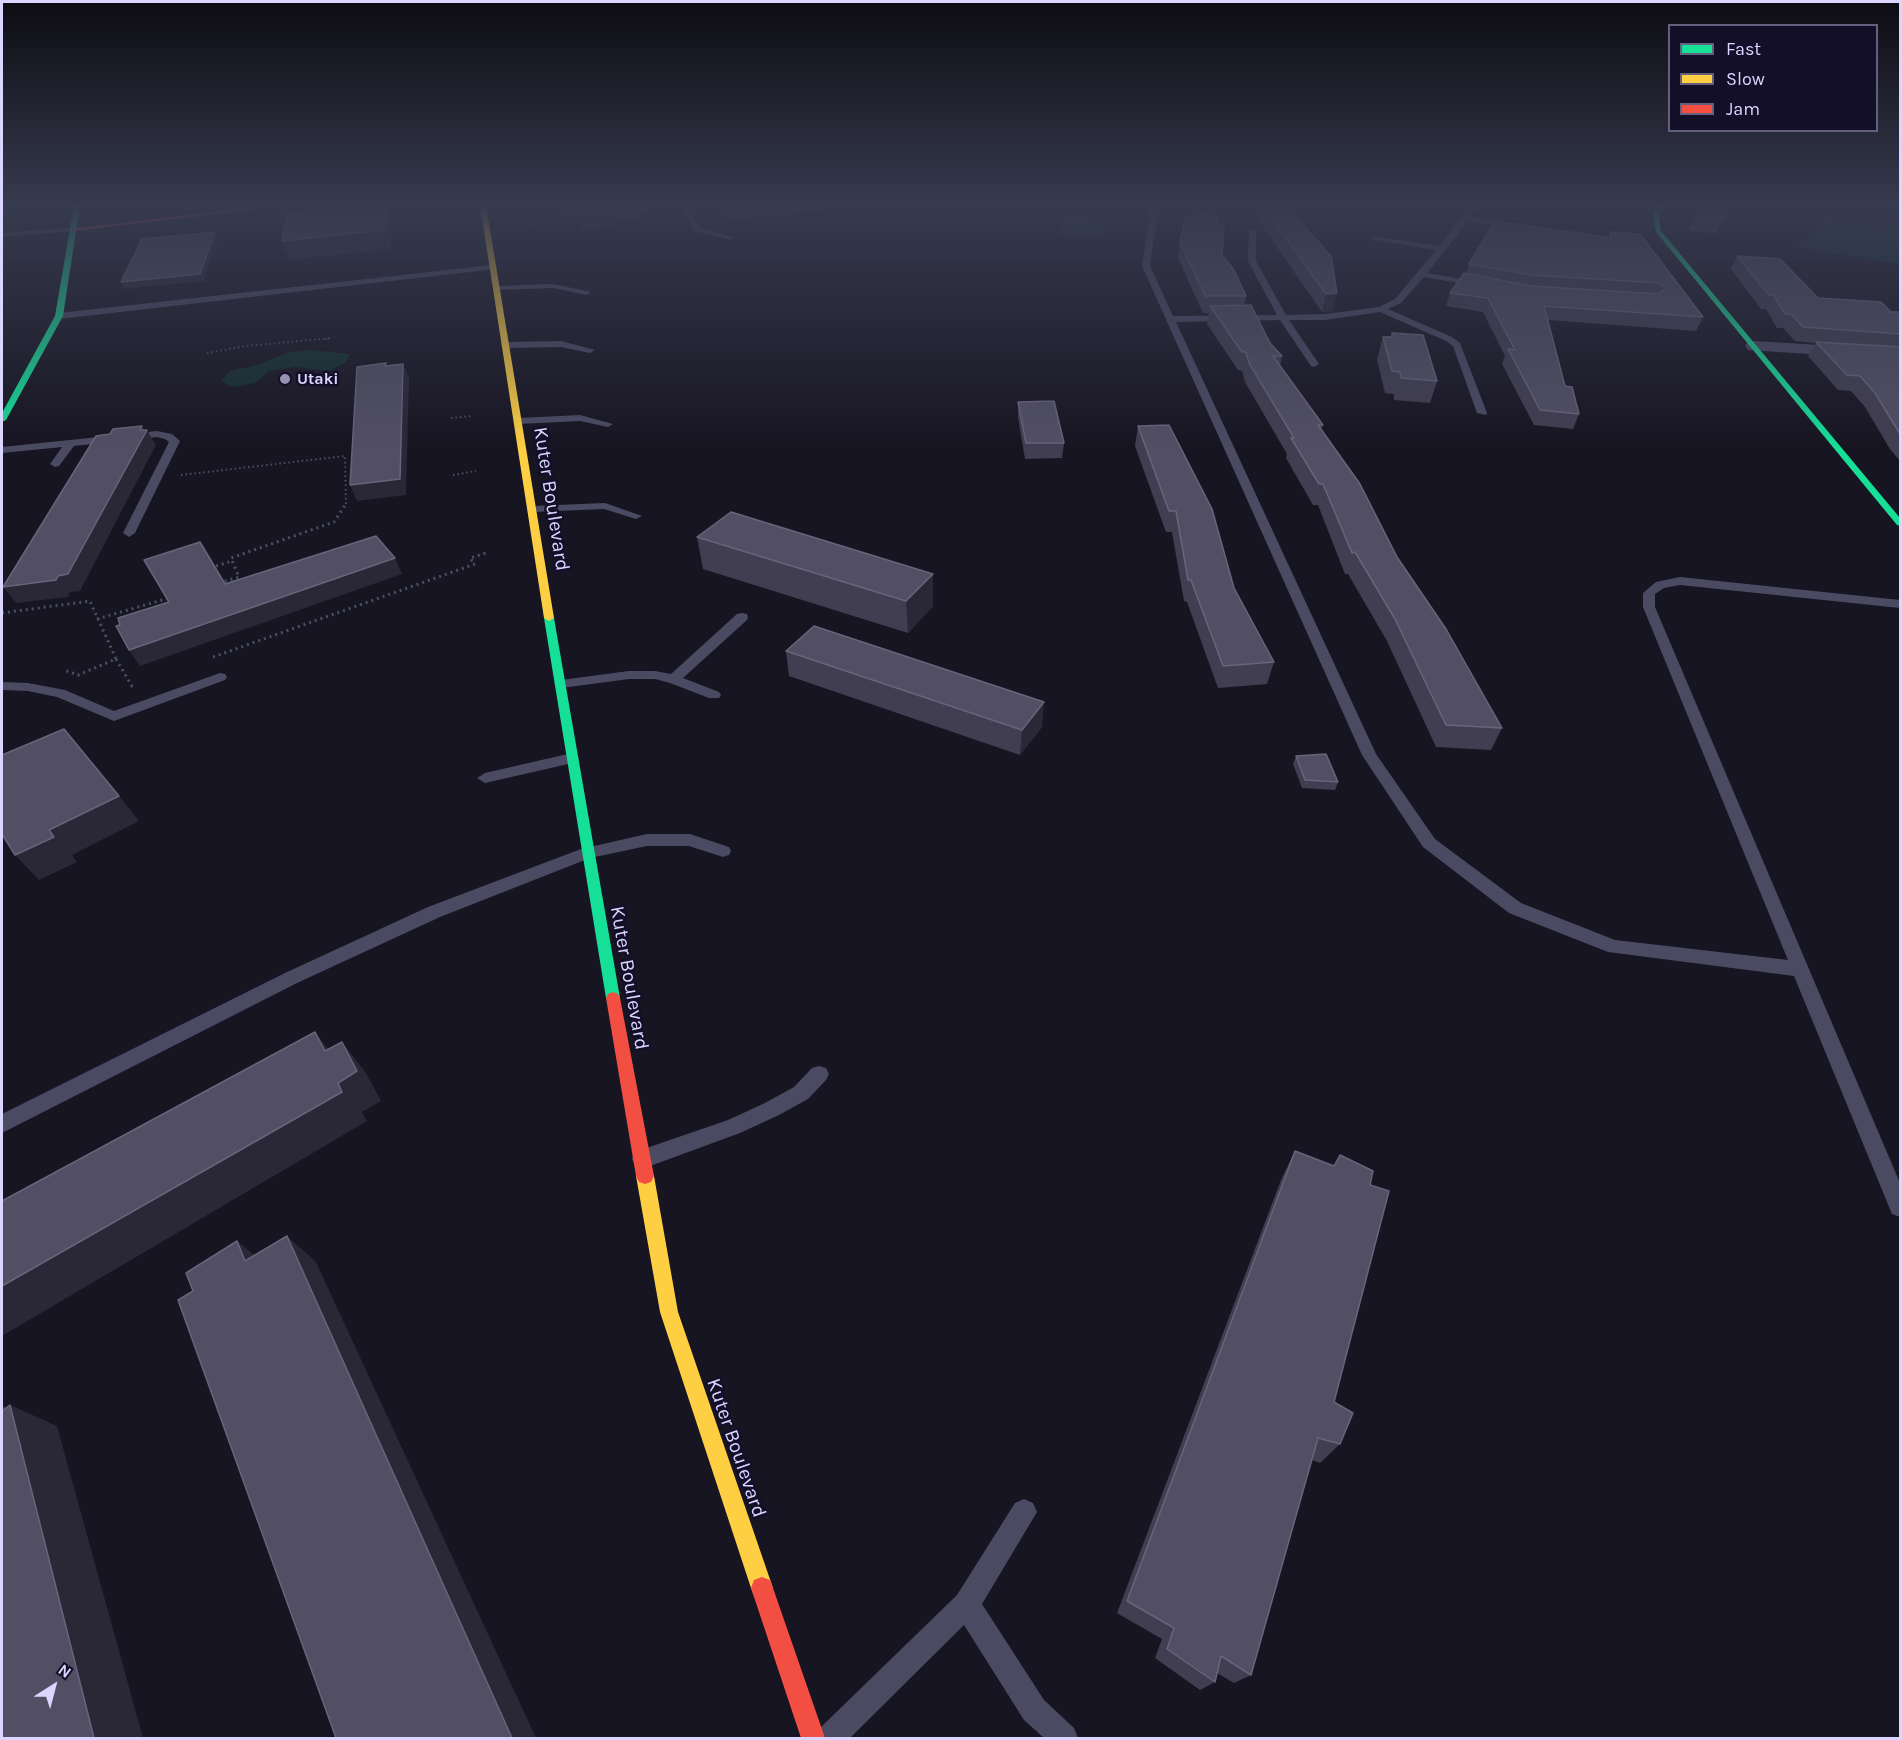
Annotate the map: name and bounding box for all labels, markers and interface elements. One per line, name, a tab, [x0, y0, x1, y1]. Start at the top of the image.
legend	[1668, 24, 1878, 132]
text: Fast	[1726, 38, 1761, 60]
text: Slow	[1726, 68, 1765, 90]
text: Jam	[1726, 98, 1760, 120]
place label: Utaki	[297, 369, 338, 389]
marker: Utaki	[278, 372, 292, 386]
street label: Kuter Boulevard	[528, 425, 574, 573]
street label: Kuter Boulevard	[605, 904, 653, 1052]
street label: Kuter Boulevard	[701, 1375, 771, 1521]
north arrow	[24, 1656, 84, 1716]
text: N	[55, 1660, 75, 1682]

